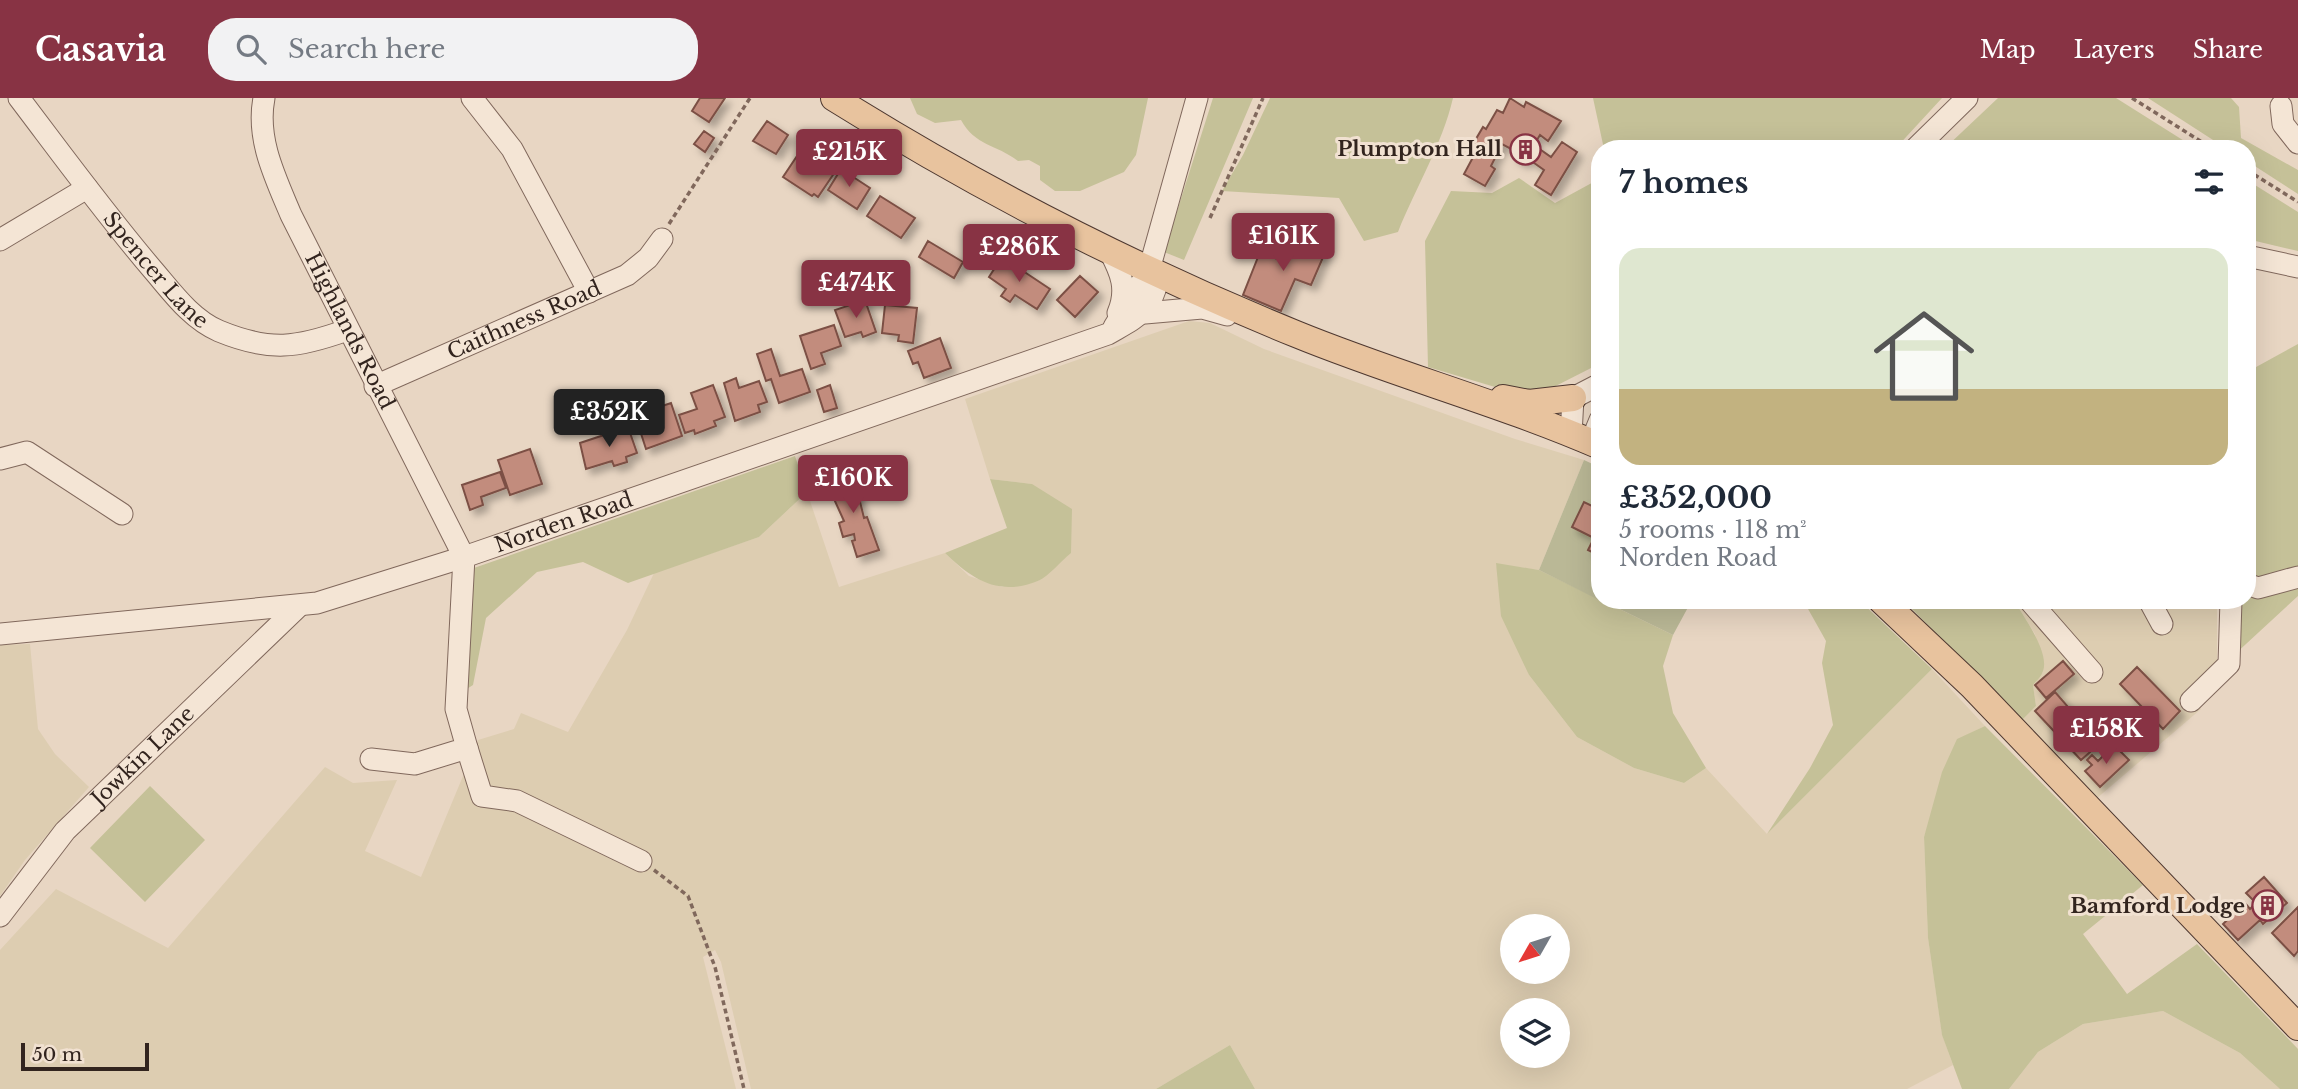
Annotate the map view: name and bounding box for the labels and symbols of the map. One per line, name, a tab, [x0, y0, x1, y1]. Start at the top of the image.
pin: £215K	[800, 130, 898, 189]
building icon: Plumpton Hall	[1508, 132, 1542, 166]
place label: Plumpton Hall	[1337, 136, 1503, 162]
street label: Spencer Lane	[98, 207, 213, 334]
pin: £161K	[1234, 214, 1332, 273]
pin: £286K	[970, 225, 1068, 284]
street label: Highlands Road	[299, 248, 400, 414]
pin: £474K	[807, 260, 905, 320]
street label: Caithness Road	[443, 275, 605, 366]
pin: £352K	[560, 390, 658, 449]
pin: £160K	[804, 456, 902, 515]
street label: Norden Road	[491, 487, 636, 558]
street label: Jowkin Lane	[84, 701, 200, 814]
pin: £158K	[2057, 706, 2155, 766]
building icon: Bamford Lodge	[2251, 889, 2285, 923]
place label: Bamford Lodge	[2070, 893, 2245, 919]
north arrow	[1500, 914, 1570, 984]
scale bar	[21, 1040, 149, 1072]

